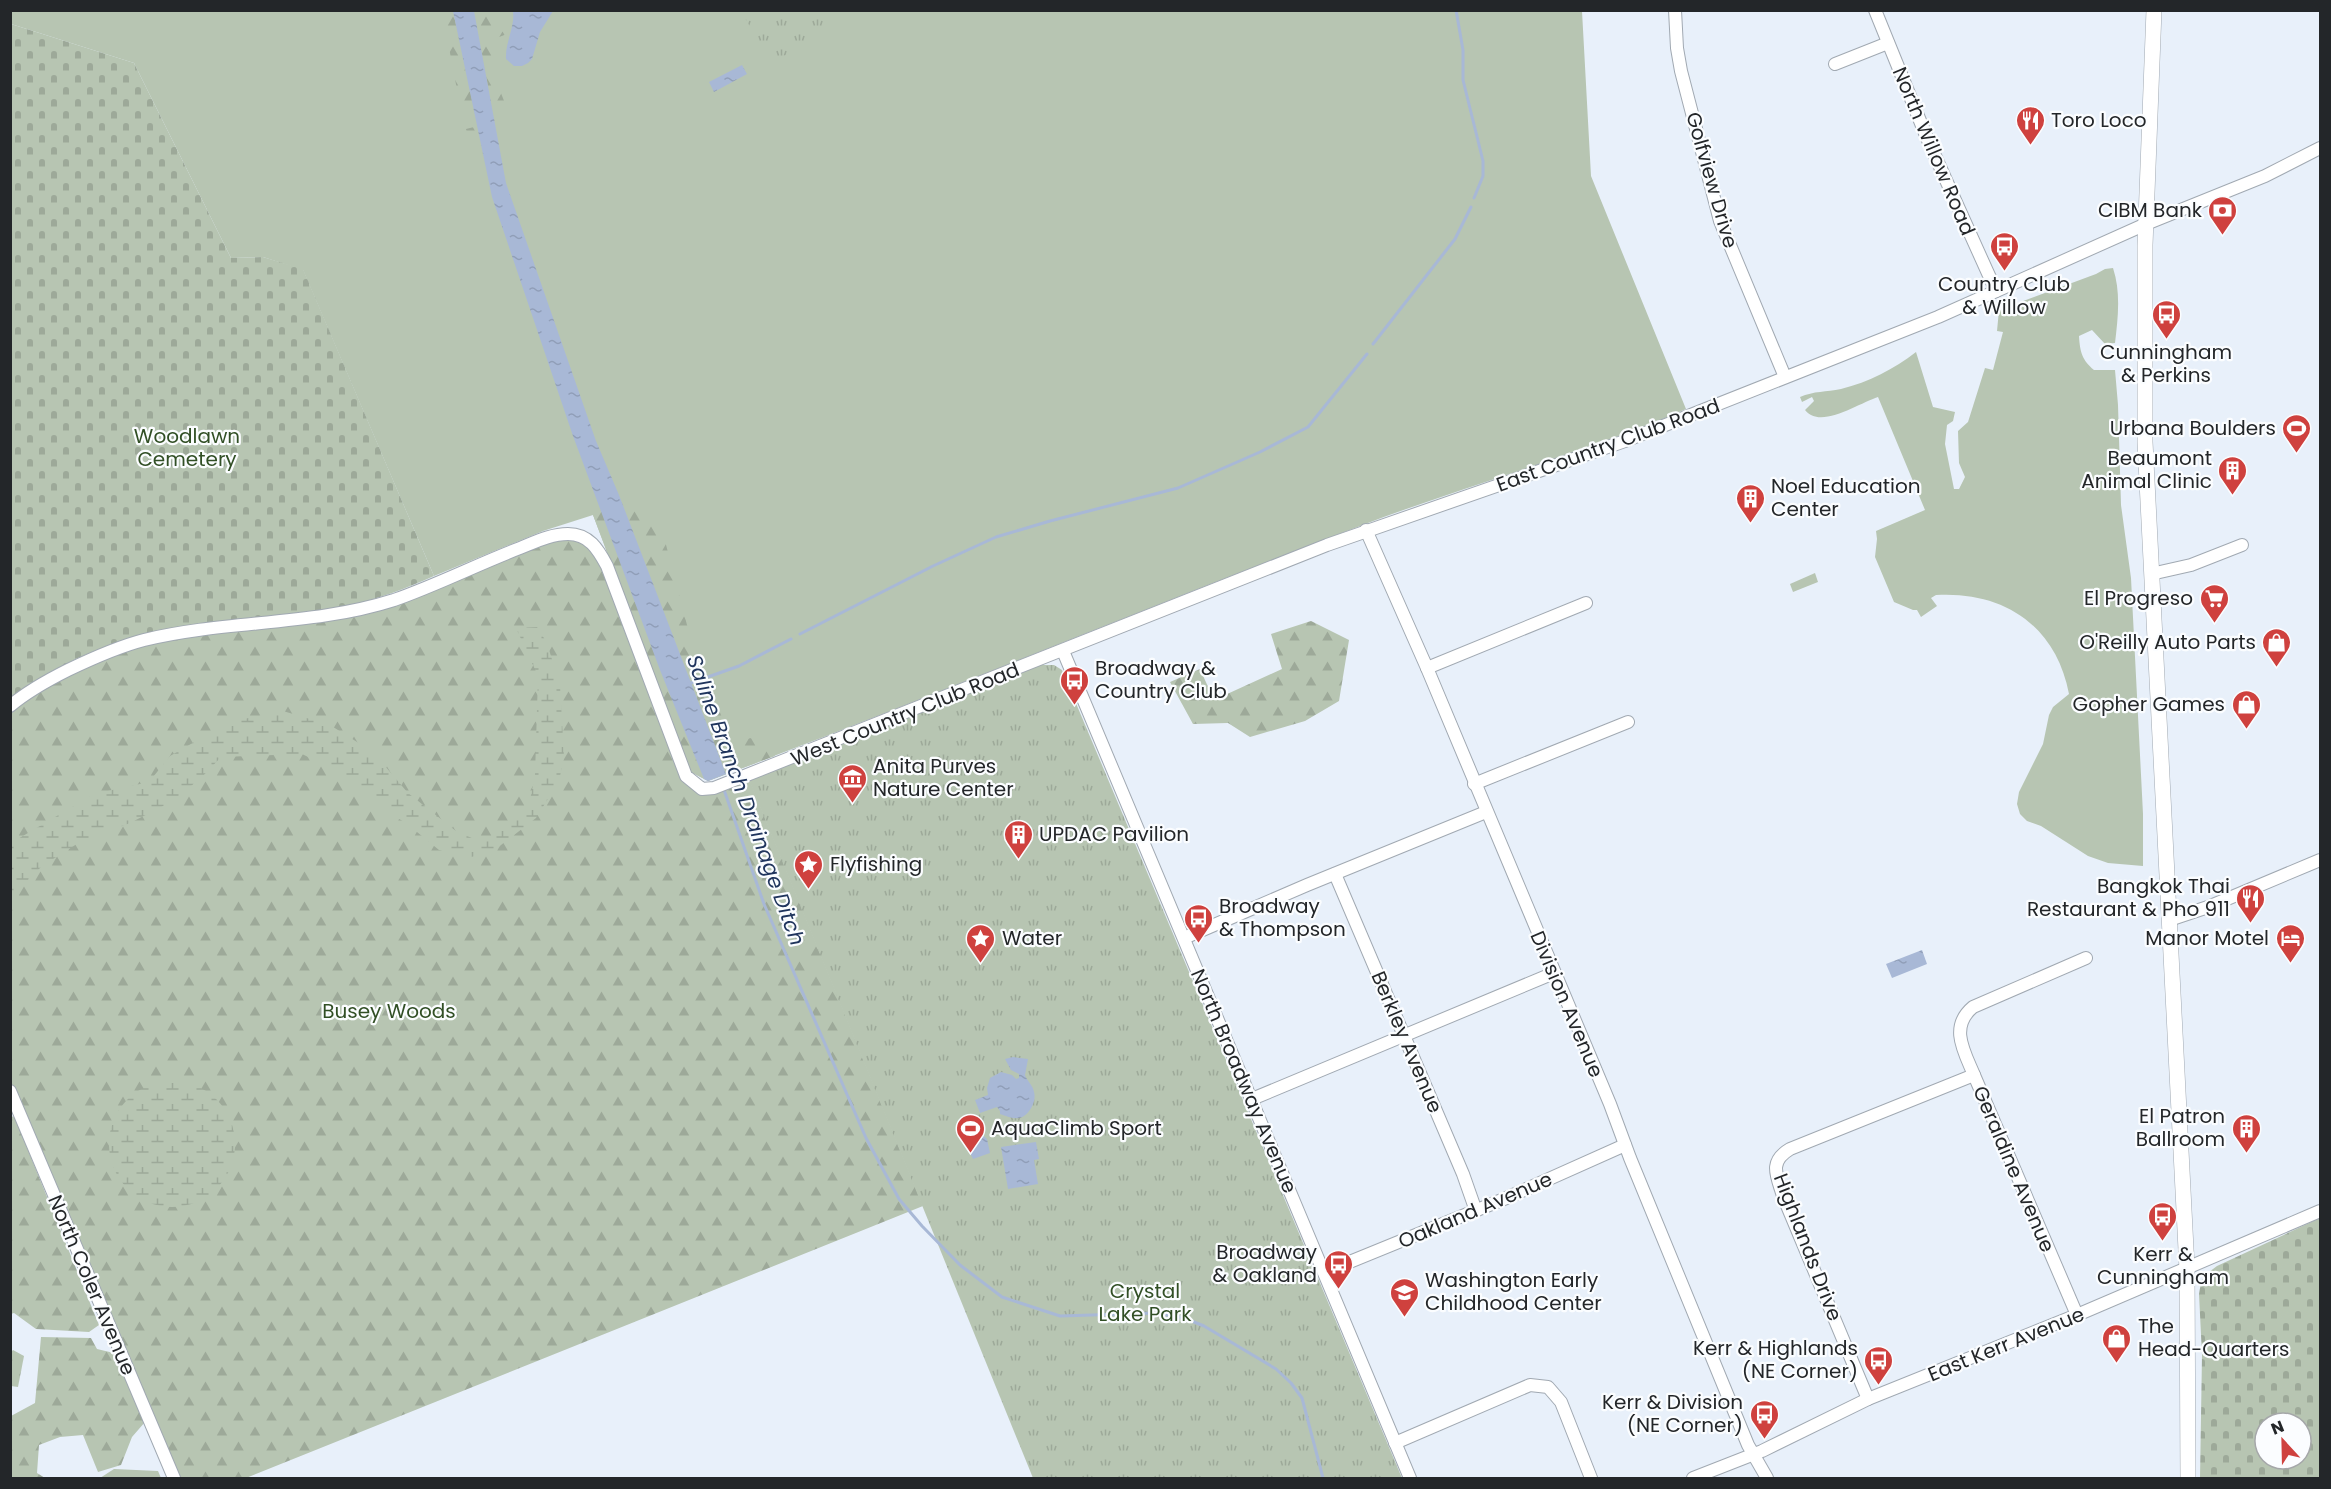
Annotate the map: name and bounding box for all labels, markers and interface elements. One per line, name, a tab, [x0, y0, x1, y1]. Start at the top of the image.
street label: North Willow Road	[1886, 62, 1982, 240]
restaurant icon: Toro Loco	[2014, 104, 2046, 146]
place label: Toro Loco	[2051, 106, 2147, 134]
street label: Golfview Drive	[1679, 109, 1745, 251]
bank icon: CIBM Bank	[2207, 194, 2239, 236]
place label: CIBM Bank	[2098, 196, 2203, 224]
bus stop icon: Country Club & Willow	[1988, 230, 2020, 272]
place label: Country Club & Willow	[1938, 270, 2070, 321]
bus stop icon: Cunningham & Perkins	[2150, 298, 2182, 340]
place label: Cunningham & Perkins	[2100, 338, 2232, 389]
street label: East Country Club Road	[1492, 391, 1724, 499]
sports icon: Urbana Boulders	[2281, 412, 2313, 454]
place label: Urbana Boulders	[2110, 414, 2276, 442]
park label: Woodlawn Cemetery	[134, 422, 240, 473]
place label: Beaumont Animal Clinic	[2081, 444, 2212, 495]
building icon: Beaumont Animal Clinic	[2217, 454, 2249, 496]
place label: Noel Education Center	[1771, 472, 1921, 523]
building icon: Noel Education Center	[1734, 482, 1766, 524]
supermarket icon: El Progreso	[2198, 582, 2230, 624]
place label: El Progreso	[2084, 584, 2193, 612]
shop icon: O'Reilly Auto Parts	[2261, 626, 2293, 668]
place label: O'Reilly Auto Parts	[2079, 628, 2256, 656]
water label: Saline Branch Drainage Ditch	[680, 651, 812, 949]
place label: Broadway & Country Club	[1095, 654, 1227, 705]
street label: West Country Club Road	[787, 655, 1023, 773]
bus stop icon: Broadway & Country Club	[1058, 664, 1090, 706]
shop icon: Gopher Games	[2230, 688, 2262, 730]
place label: Gopher Games	[2073, 690, 2225, 718]
place label: Anita Purves Nature Center	[873, 752, 1014, 803]
museum icon: Anita Purves Nature Center	[836, 762, 868, 804]
building icon: UPDAC Pavilion	[1002, 818, 1034, 860]
place label: UPDAC Pavilion	[1039, 820, 1189, 848]
place icon: Flyfishing	[793, 848, 825, 890]
place label: Flyfishing	[830, 850, 922, 878]
place label: Bangkok Thai Restaurant & Pho 911	[2027, 872, 2230, 923]
restaurant icon: Bangkok Thai Restaurant & Pho 911	[2235, 882, 2267, 924]
place label: Broadway & Thompson	[1219, 892, 1346, 943]
bus stop icon: Broadway & Thompson	[1182, 902, 1214, 944]
place icon: Water	[965, 922, 997, 964]
hotel icon: Manor Motel	[2274, 922, 2306, 964]
place label: Water	[1002, 924, 1062, 952]
place label: Manor Motel	[2145, 924, 2269, 952]
street label: Division Avenue	[1524, 926, 1610, 1082]
street label: North Broadway Avenue	[1184, 965, 1304, 1197]
street label: Berkley Avenue	[1365, 967, 1449, 1117]
park label: Busey Woods	[322, 997, 456, 1025]
street label: Geraldine Avenue	[1966, 1082, 2062, 1256]
place label: El Patron Ballroom	[2136, 1102, 2225, 1153]
sports icon: AquaClimb Sport	[954, 1112, 986, 1154]
building icon: El Patron Ballroom	[2230, 1112, 2262, 1154]
place label: AquaClimb Sport	[991, 1114, 1162, 1142]
street label: Oakland Avenue	[1394, 1165, 1556, 1255]
street label: Highlands Drive	[1767, 1169, 1849, 1325]
street label: North Coler Avenue	[41, 1191, 143, 1379]
bus stop icon: Kerr & Cunningham	[2147, 1200, 2179, 1242]
place label: Broadway & Oakland	[1213, 1238, 1317, 1289]
place label: Kerr & Cunningham	[2097, 1240, 2229, 1291]
bus stop icon: Broadway & Oakland	[1322, 1248, 1354, 1290]
place label: Washington Early Childhood Center	[1425, 1266, 1602, 1317]
school or university icon: Washington Early Childhood Center	[1388, 1276, 1420, 1318]
park label: Crystal Lake Park	[1098, 1277, 1192, 1328]
street label: East Kerr Avenue	[1924, 1300, 2088, 1388]
place label: The Head-Quarters	[2138, 1312, 2289, 1363]
shop icon: The Head-Quarters	[2101, 1322, 2133, 1364]
place label: Kerr & Highlands (NE Corner)	[1693, 1334, 1858, 1385]
bus stop icon: Kerr & Highlands (NE Corner)	[1863, 1344, 1895, 1386]
place label: Kerr & Division (NE Corner)	[1602, 1388, 1743, 1439]
bus stop icon: Kerr & Division (NE Corner)	[1748, 1398, 1780, 1440]
north arrow	[2253, 1411, 2313, 1471]
text: N	[2268, 1415, 2287, 1440]

